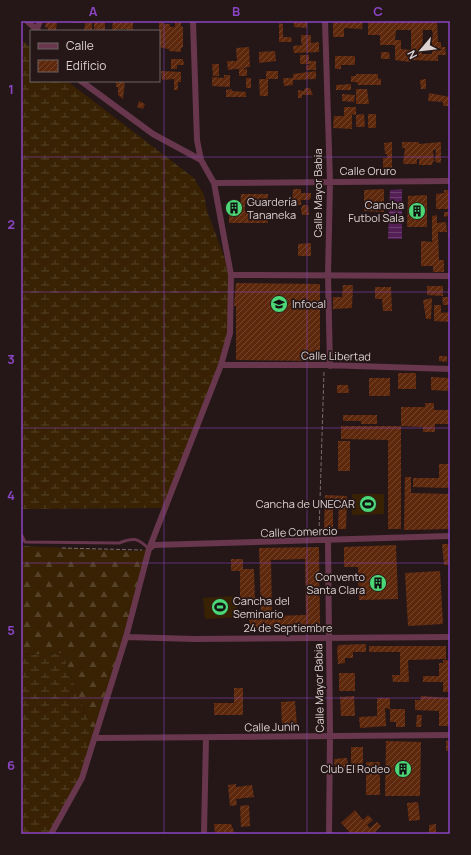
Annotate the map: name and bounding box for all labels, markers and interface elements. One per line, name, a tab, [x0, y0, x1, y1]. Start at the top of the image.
text: A	[89, 2, 98, 20]
text: B	[232, 2, 240, 20]
text: C	[373, 2, 383, 20]
legend	[30, 30, 160, 82]
north arrow	[401, 30, 441, 70]
text: Calle	[66, 37, 94, 54]
text: N	[403, 48, 420, 62]
text: Edificio	[66, 57, 106, 74]
text: 1	[8, 80, 14, 98]
street label: Calle Mayor Babia	[310, 148, 325, 238]
street label: Calle Oruro	[340, 163, 397, 178]
place label: Guardería Tananeka	[247, 194, 297, 222]
place label: Cancha Futbol Sala	[348, 197, 404, 225]
building icon: Guardería Tananeka	[224, 198, 244, 218]
building icon: Cancha Futbol Sala	[407, 201, 427, 221]
text: 2	[7, 215, 15, 233]
school or university icon: Infocal	[269, 294, 289, 314]
place label: Infocal	[292, 296, 326, 311]
street label: Calle Libertad	[301, 347, 371, 364]
text: 3	[7, 350, 15, 368]
text: 4	[7, 486, 15, 504]
sports icon: Cancha de UNECAR	[358, 494, 378, 514]
place label: Cancha de UNECAR	[256, 496, 355, 511]
street label: Calle Comercio	[260, 523, 338, 540]
place label: Convento Santa Clara	[306, 569, 365, 597]
building icon: Convento Santa Clara	[368, 573, 388, 593]
place label: Cancha del Seminario	[233, 593, 290, 621]
sports icon: Cancha del Seminario	[210, 597, 230, 617]
street label: 24 de Septiembre	[244, 620, 333, 635]
text: 5	[7, 621, 15, 639]
street label: Calle Mayor Babia	[310, 643, 327, 733]
street label: Calle Junín	[244, 719, 300, 734]
text: 6	[7, 756, 15, 774]
building icon: Club El Rodeo	[393, 759, 413, 779]
place label: Club El Rodeo	[320, 761, 390, 776]

